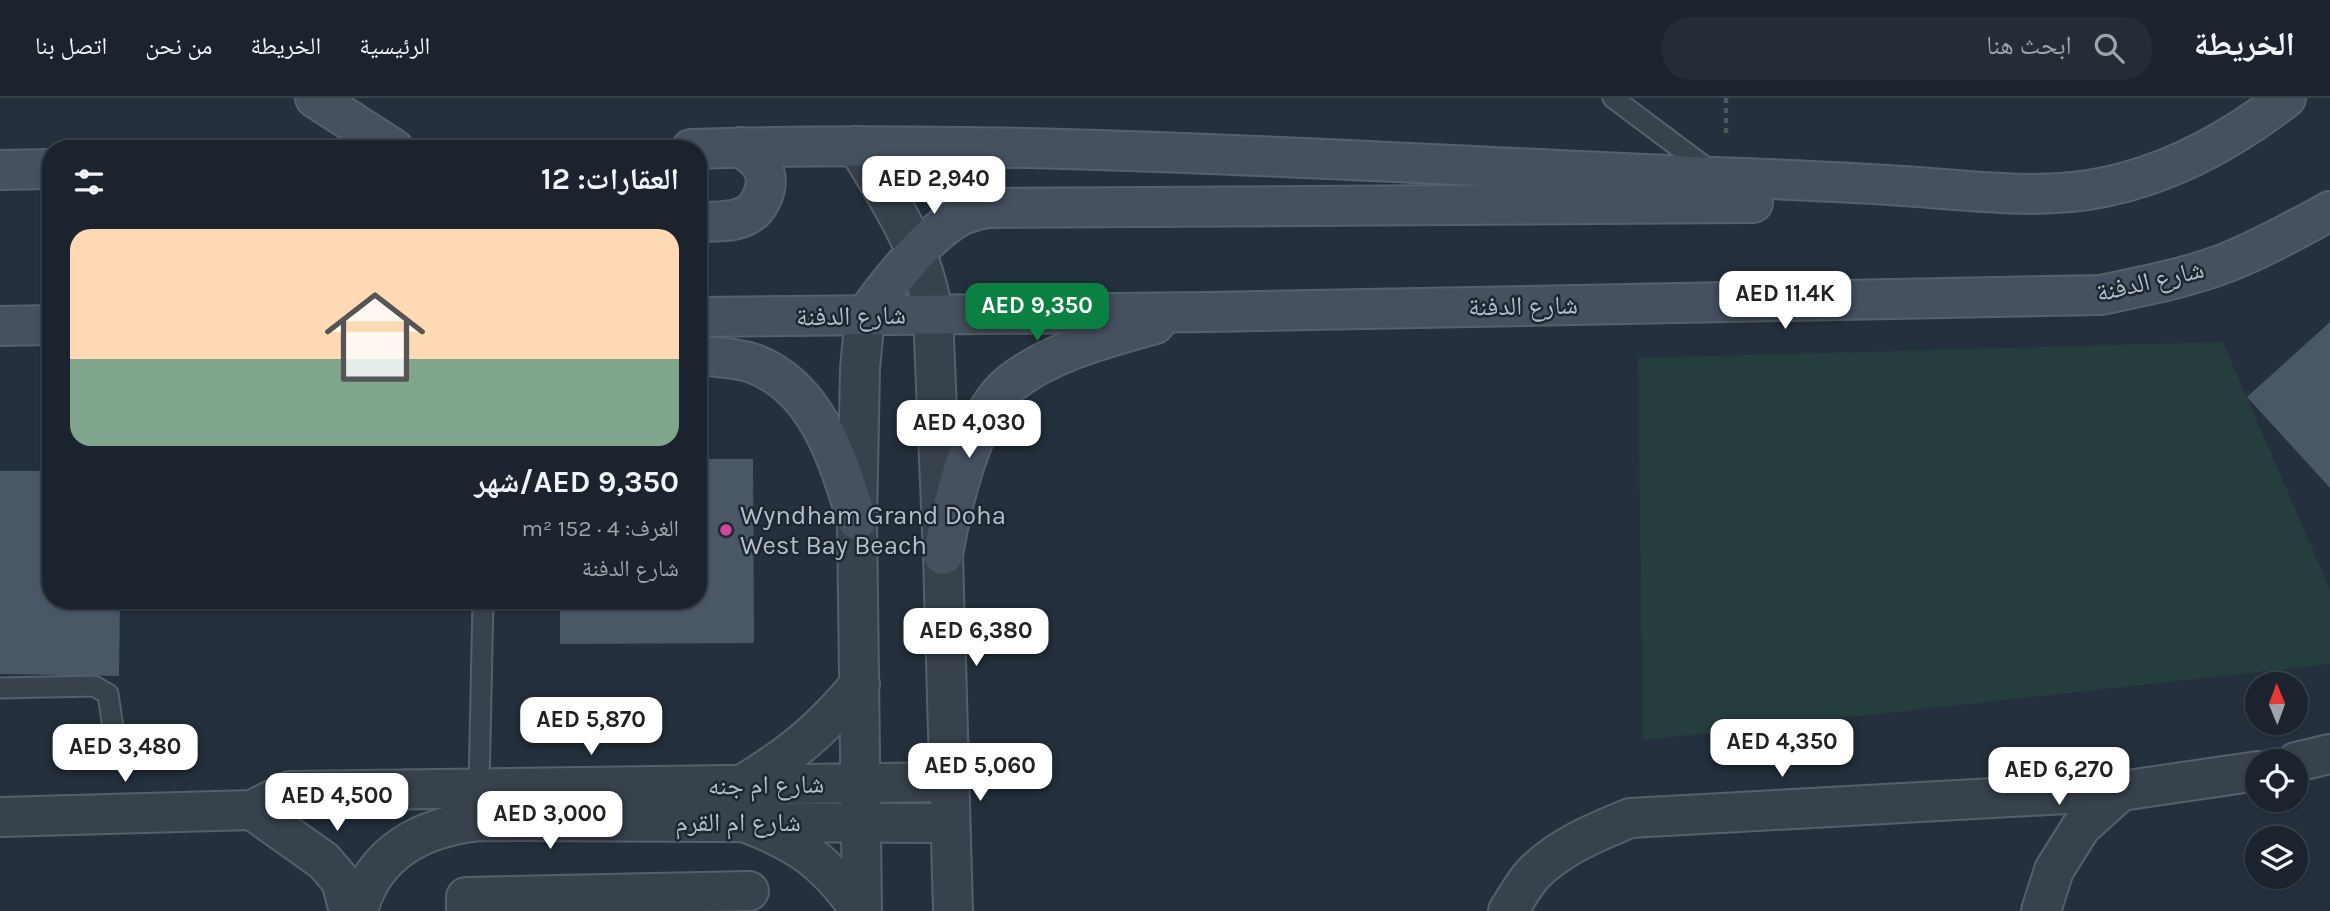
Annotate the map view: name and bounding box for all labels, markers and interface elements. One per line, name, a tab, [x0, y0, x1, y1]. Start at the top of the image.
search box	[1662, 17, 2152, 80]
text: الخريطة	[2194, 25, 2295, 63]
icon: search	[2090, 29, 2128, 67]
text: ابحث هنا	[1986, 30, 2072, 61]
text: اتصل بنا	[35, 32, 107, 60]
text: من نحن	[145, 32, 213, 60]
text: الخريطة	[251, 32, 321, 60]
text: الرئيسية	[359, 32, 430, 60]
pin: AED 2,940	[854, 156, 1014, 216]
text: العقارات: 12	[541, 161, 679, 197]
icon: filters	[70, 163, 108, 201]
text: AED 2,940	[878, 165, 990, 192]
street label: شارع الدفنة	[2093, 254, 2207, 308]
pin: AED 11.4K	[1705, 272, 1865, 331]
icon: home	[312, 274, 438, 400]
text: AED 11.4K	[1735, 280, 1835, 307]
pin: AED 9,350	[957, 284, 1117, 343]
street label: شارع الدفنة	[1468, 290, 1578, 322]
text: AED 9,350	[981, 292, 1093, 319]
street label: شارع الدفنة	[796, 300, 906, 332]
pin: AED 4,030	[889, 400, 1049, 460]
text: AED 4,030	[913, 409, 1025, 436]
text: AED 9,350/شهر	[475, 464, 679, 500]
place label: Wyndham Grand Doha West Bay Beach	[740, 500, 1006, 561]
text: الغرف: 4 · 152 m²	[522, 515, 679, 542]
marker: Wyndham Grand Doha West Bay Beach	[718, 522, 734, 538]
text: شارع الدفنة	[582, 555, 679, 582]
pin: AED 6,380	[896, 608, 1056, 668]
text: AED 6,380	[920, 617, 1033, 644]
north arrow	[2245, 672, 2308, 735]
map controls	[2245, 672, 2308, 889]
pin: AED 5,870	[511, 698, 671, 757]
text: AED 5,870	[536, 706, 646, 733]
pin: AED 4,350	[1702, 720, 1862, 779]
pin: AED 3,480	[45, 724, 205, 784]
text: AED 4,350	[1726, 728, 1838, 755]
text: AED 3,480	[69, 733, 181, 760]
pin: AED 5,060	[900, 744, 1060, 803]
pin: AED 6,270	[1979, 748, 2139, 807]
button: locate	[2245, 749, 2308, 812]
text: AED 5,060	[924, 752, 1036, 779]
text: AED 6,270	[2004, 756, 2114, 783]
street label: شارع ام جنه	[707, 768, 825, 804]
pin: AED 4,500	[257, 774, 417, 833]
text: AED 4,500	[281, 782, 393, 809]
pin: AED 3,000	[470, 792, 630, 851]
text: AED 3,000	[493, 800, 607, 827]
street label: شارع ام القرم	[675, 807, 801, 840]
button: layers	[2245, 826, 2308, 889]

